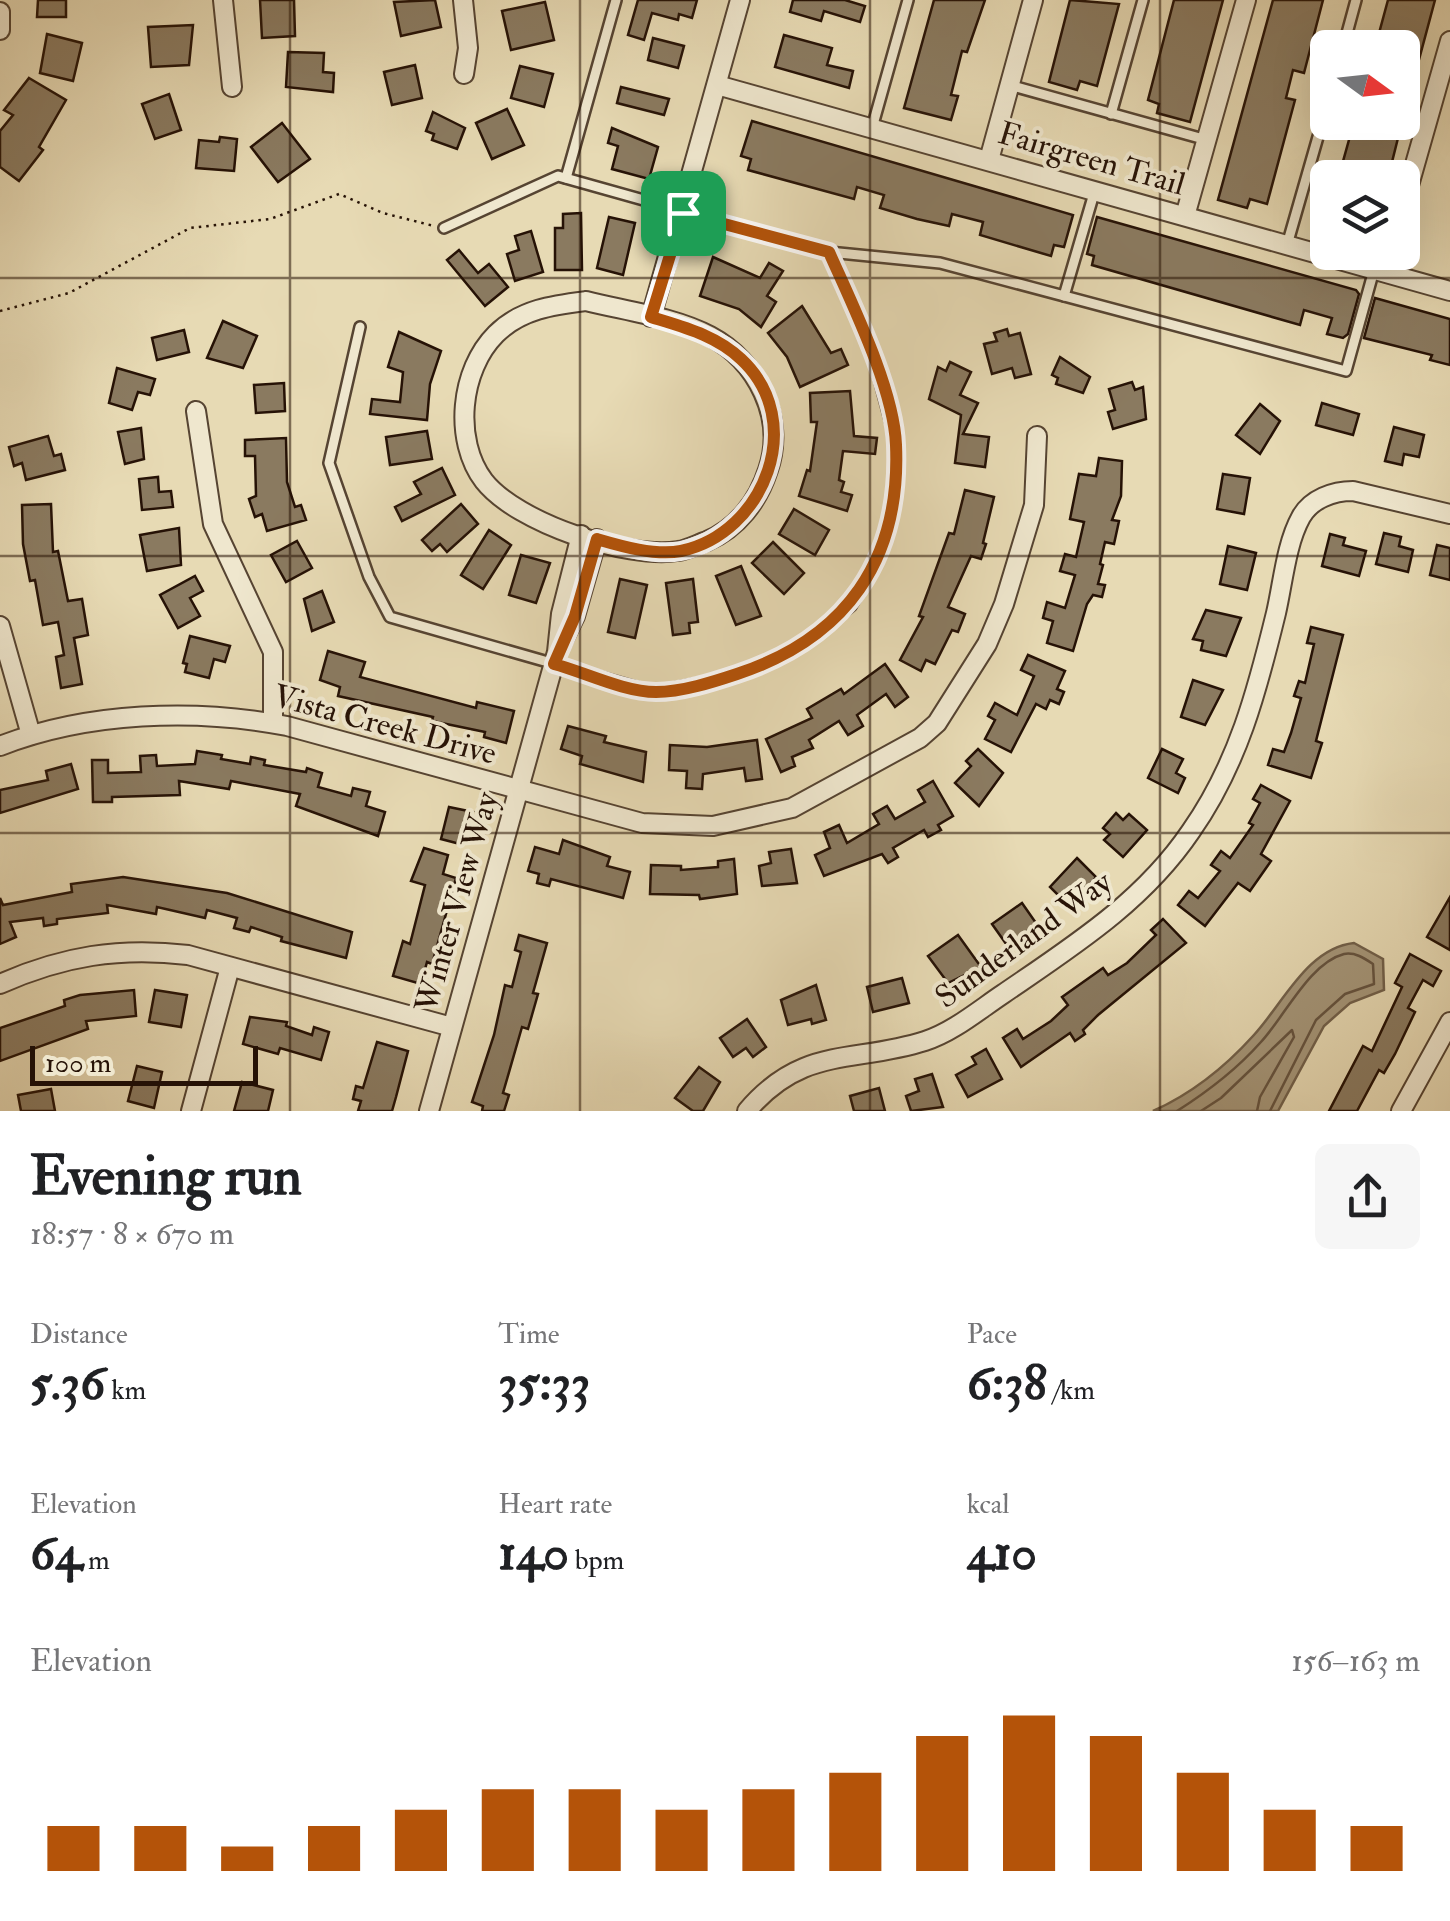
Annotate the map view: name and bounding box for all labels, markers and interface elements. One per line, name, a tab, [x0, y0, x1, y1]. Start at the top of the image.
north arrow	[1310, 30, 1420, 140]
map controls	[1310, 30, 1420, 270]
street label: Fairgreen Trail	[994, 113, 1190, 205]
button: layers	[1310, 160, 1420, 270]
pin	[641, 171, 726, 256]
icon: arrive	[656, 186, 711, 241]
street label: Vista Creek Drive	[269, 676, 501, 774]
street label: Winter View Way	[406, 787, 508, 1018]
street label: Sunderland Way	[928, 862, 1120, 1017]
scale bar	[30, 1041, 258, 1086]
text: 100 m	[45, 1046, 111, 1081]
text: Evening run	[30, 1142, 302, 1211]
button: share	[1315, 1144, 1420, 1249]
text: 18:57 · 8 × 670 m	[30, 1214, 234, 1254]
text: Distance	[30, 1317, 128, 1352]
text: Time	[498, 1317, 560, 1352]
text: Pace	[967, 1317, 1017, 1352]
text: 5.36	[30, 1352, 105, 1415]
text: 35:33	[498, 1352, 590, 1415]
text: 6:38	[967, 1352, 1047, 1415]
text: km	[105, 1373, 146, 1408]
text: /km	[1047, 1373, 1095, 1408]
text: Elevation	[30, 1487, 137, 1522]
text: Heart rate	[498, 1487, 612, 1522]
text: kcal	[967, 1487, 1010, 1522]
text: 64	[30, 1522, 82, 1585]
text: 140	[498, 1522, 569, 1585]
text: 410	[967, 1522, 1037, 1585]
text: m	[82, 1543, 110, 1578]
text: bpm	[569, 1543, 624, 1578]
text: Elevation	[30, 1641, 152, 1681]
text: 156–163 m	[1291, 1641, 1420, 1681]

